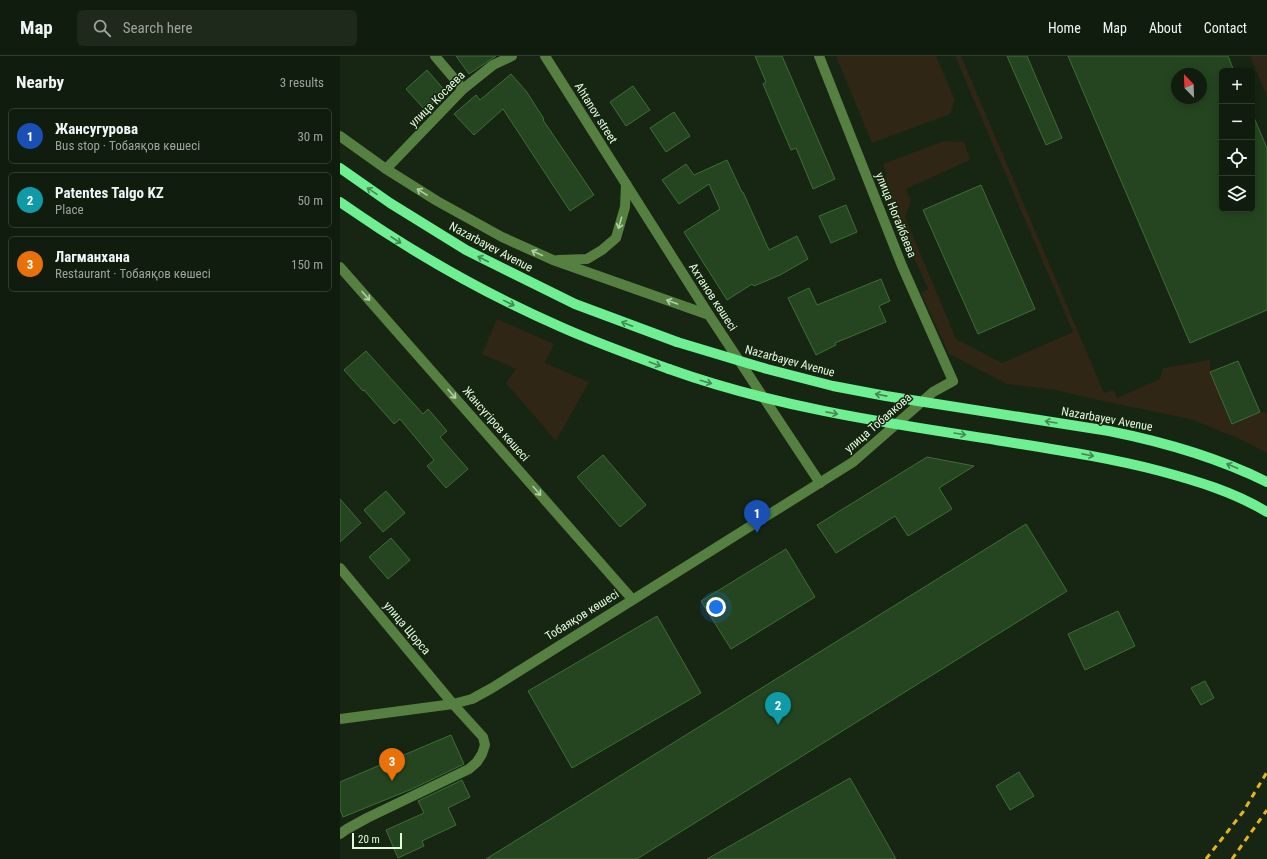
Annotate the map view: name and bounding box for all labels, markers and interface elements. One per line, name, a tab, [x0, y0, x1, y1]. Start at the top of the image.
search box	[77, 10, 357, 46]
text: Map	[20, 16, 53, 39]
icon: search	[91, 17, 113, 39]
text: Search here	[123, 19, 193, 37]
text: Home	[1048, 20, 1081, 36]
text: Map	[1103, 20, 1127, 36]
text: About	[1149, 20, 1182, 36]
text: Contact	[1204, 20, 1247, 36]
street label: улица Косаева	[406, 68, 468, 130]
north arrow	[1171, 68, 1207, 104]
map controls	[1219, 68, 1255, 212]
button: +	[1219, 68, 1255, 104]
text: Nearby	[16, 72, 64, 92]
text: 3 results	[280, 75, 324, 90]
street label: Ahtanov street	[572, 80, 620, 146]
button: −	[1219, 104, 1255, 140]
text: Жансугурова	[55, 120, 138, 138]
text: 1	[27, 129, 33, 144]
text: 30 m	[297, 129, 323, 144]
text: Bus stop · Тобаяқов көшесі	[55, 138, 200, 153]
button: locate	[1219, 140, 1255, 176]
street label: улица Ногайбаева	[873, 170, 920, 260]
button: layers	[1219, 176, 1255, 212]
text: Patentes Talgo KZ	[55, 184, 164, 202]
one-way arrow	[367, 187, 378, 195]
one-way arrow	[417, 188, 428, 196]
text: 2	[27, 193, 33, 208]
text: 50 m	[297, 193, 323, 208]
text: Place	[55, 202, 84, 217]
one-way arrow	[616, 216, 623, 229]
street label: Nazarbayev Avenue	[447, 219, 535, 275]
one-way arrow	[390, 235, 401, 244]
text: Лагманхана	[55, 248, 130, 266]
one-way arrow	[531, 249, 543, 256]
one-way arrow	[477, 254, 489, 262]
text: 3	[27, 257, 33, 272]
text: 150 m	[291, 257, 323, 272]
street label: Ахтанов көшесі	[686, 261, 740, 333]
text: Restaurant · Тобаяқов көшесі	[55, 266, 211, 281]
one-way arrow	[361, 291, 370, 301]
one-way arrow	[667, 298, 679, 306]
one-way arrow	[503, 300, 515, 307]
one-way arrow	[621, 320, 633, 328]
street label: Nazarbayev Avenue	[744, 342, 837, 380]
one-way arrow	[648, 361, 661, 368]
one-way arrow	[699, 378, 712, 386]
street label: Жансүгіров көшесі	[460, 384, 532, 464]
one-way arrow	[447, 388, 456, 399]
street label: улица Тобаякова	[842, 390, 914, 456]
one-way arrow	[875, 391, 888, 399]
street label: Nazarbayev Avenue	[1060, 404, 1154, 434]
one-way arrow	[825, 410, 838, 418]
one-way arrow	[1045, 418, 1058, 426]
one-way arrow	[953, 431, 966, 439]
one-way arrow	[1081, 451, 1094, 459]
one-way arrow	[1226, 461, 1238, 469]
one-way arrow	[533, 486, 542, 496]
pin: 1	[744, 500, 770, 533]
street label: Тобаяқов көшесі	[543, 587, 621, 643]
your location	[706, 597, 726, 617]
street label: улица Щорса	[381, 599, 433, 658]
pin: 2	[765, 692, 791, 725]
pin: 3	[379, 748, 405, 781]
scale bar	[352, 831, 402, 850]
text: 20 m	[358, 833, 380, 846]

